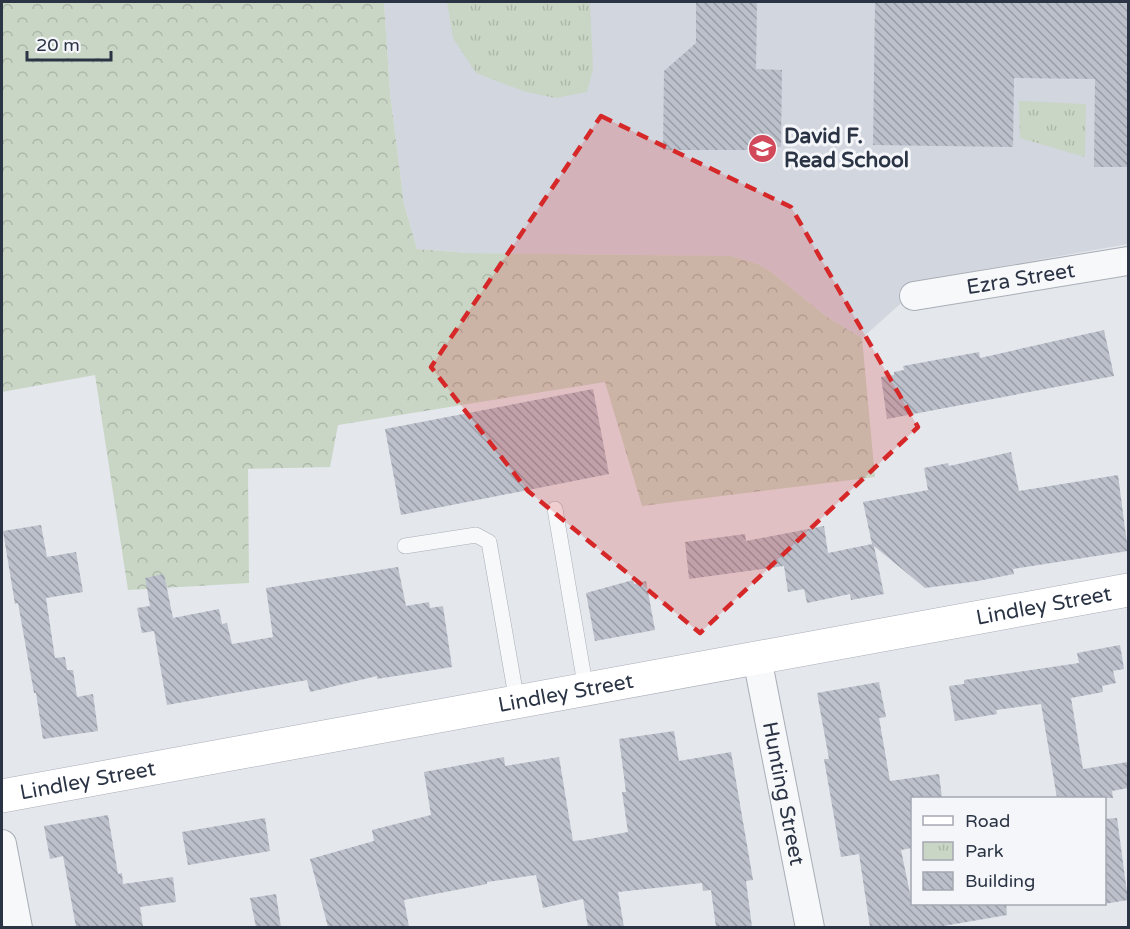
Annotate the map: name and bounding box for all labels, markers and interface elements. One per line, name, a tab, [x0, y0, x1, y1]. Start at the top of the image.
scale bar	[27, 24, 111, 62]
text: 20 m	[36, 34, 80, 56]
place label: David F. Read School	[784, 124, 909, 173]
school or university icon: David F. Read School	[747, 132, 779, 164]
street label: Ezra Street	[965, 257, 1077, 300]
street label: Lindley Street	[974, 581, 1113, 630]
street label: Lindley Street	[496, 668, 635, 718]
street label: Hunting Street	[757, 719, 810, 867]
street label: Lindley Street	[18, 756, 157, 805]
legend	[911, 797, 1106, 905]
text: Road	[965, 810, 1010, 832]
text: Park	[965, 840, 1004, 862]
text: Building	[965, 870, 1035, 892]

